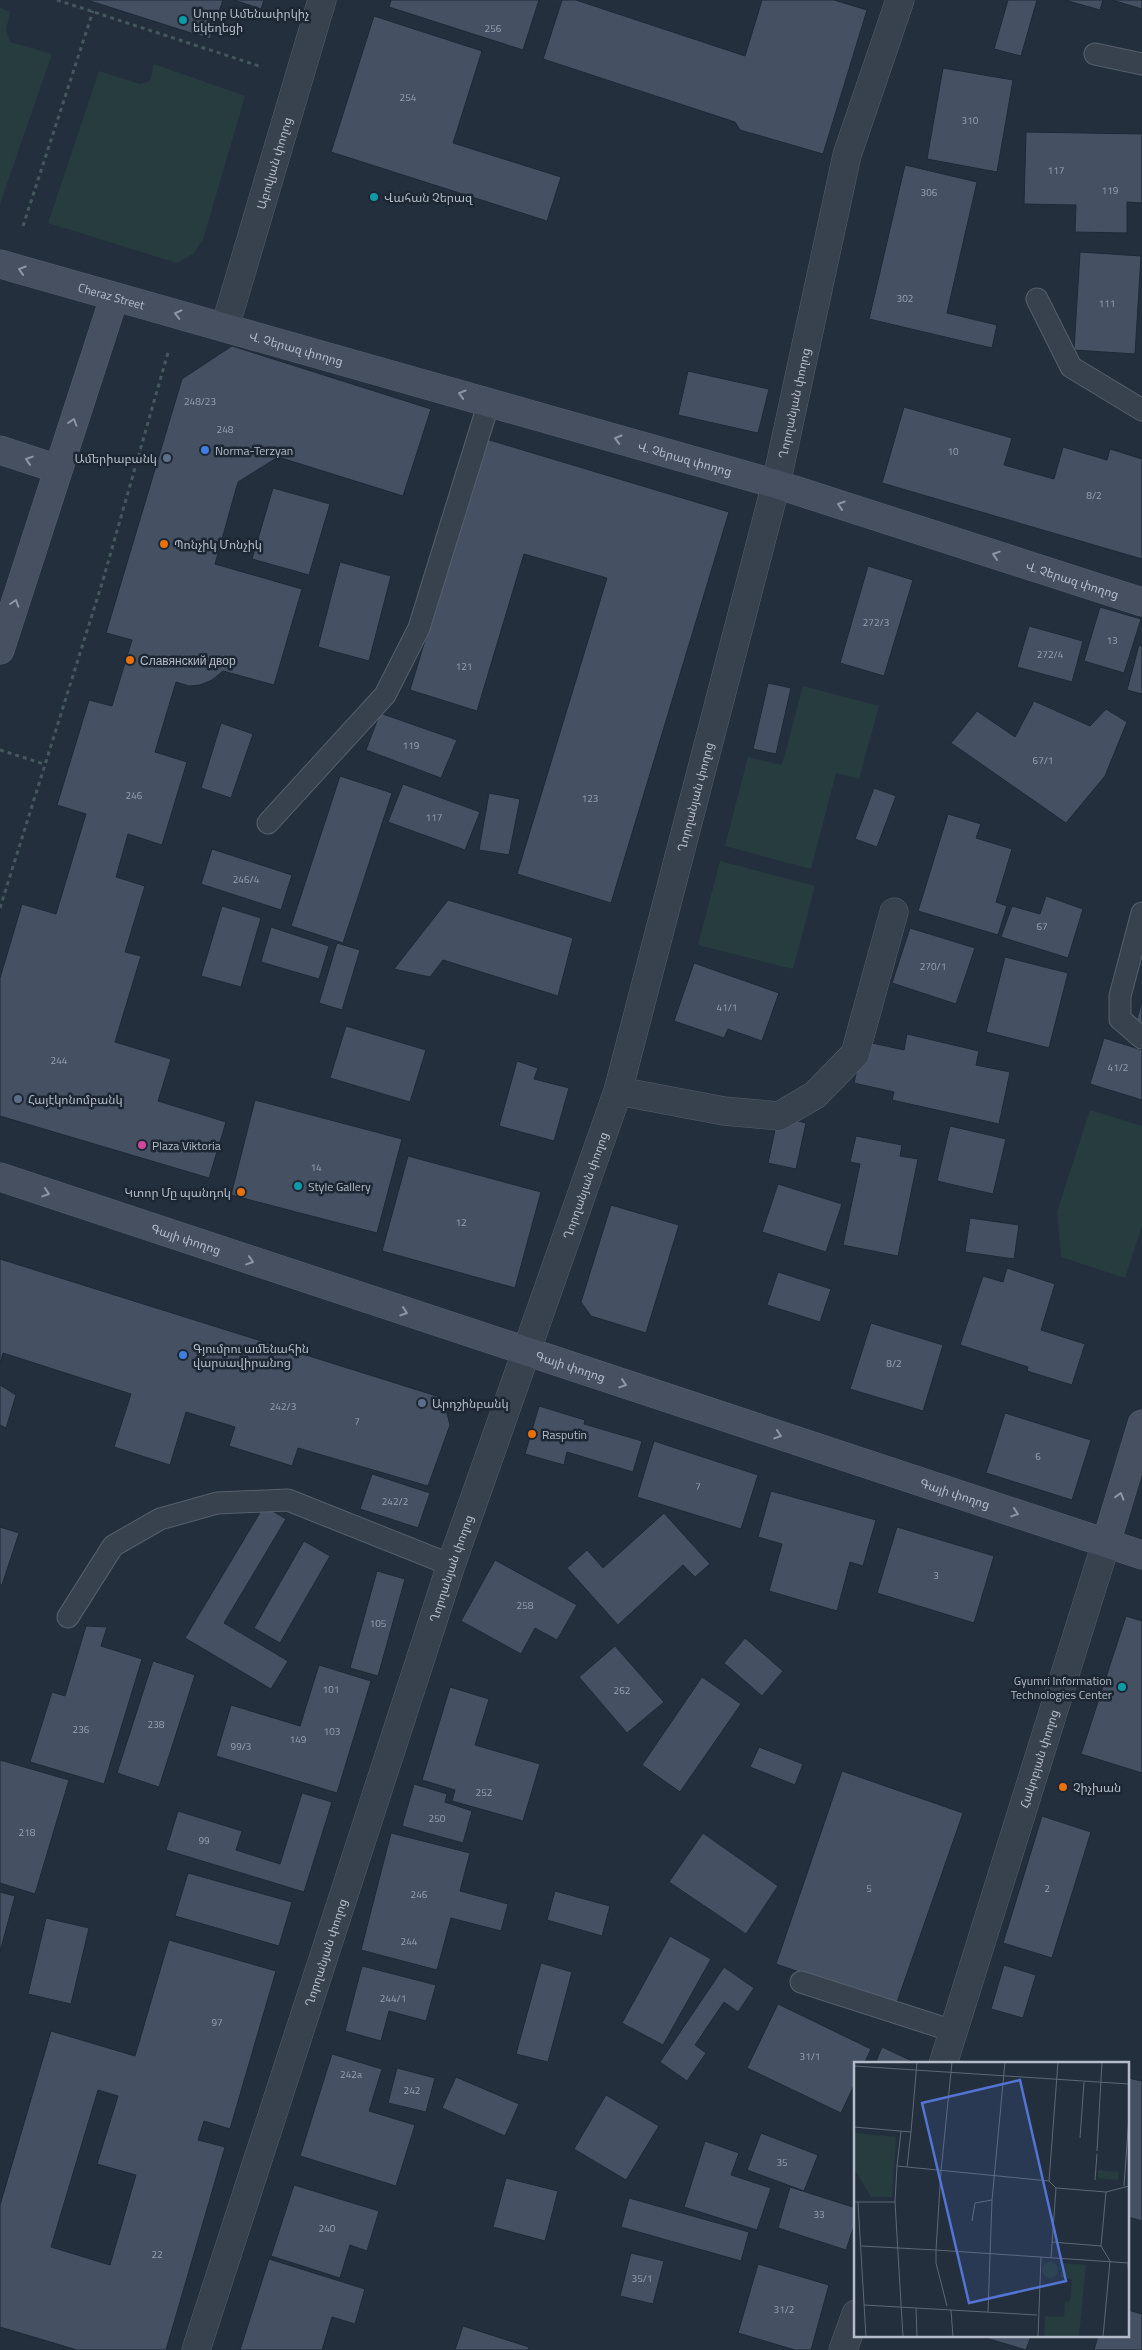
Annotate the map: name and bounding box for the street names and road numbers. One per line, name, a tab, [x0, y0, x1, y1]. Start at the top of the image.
street label: Աբովյան փողոց	[251, 115, 296, 212]
street label: Cheraz Street	[76, 277, 148, 314]
street label: Վ. Չերազ փողոց	[247, 326, 346, 370]
street label: Ղորղանյան փողոց	[772, 346, 815, 460]
street label: Վ. Չերազ փողոց	[636, 436, 734, 481]
street label: Վ. Չերազ փողոց	[1023, 556, 1122, 604]
street label: Ղորղանյան փողոց	[671, 740, 718, 854]
street label: Ղորղանյան փողոց	[557, 1129, 612, 1242]
street label: Գայի փողոց	[149, 1218, 224, 1259]
street label: Գայի փողոց	[533, 1345, 608, 1386]
street label: Գայի փողոց	[918, 1473, 993, 1514]
street label: Ղորղանյան փողոց	[424, 1512, 478, 1625]
street label: Հակոբյան փողոց	[1014, 1707, 1063, 1810]
street label: Ղորղանյան փողոց	[299, 1896, 352, 2009]

